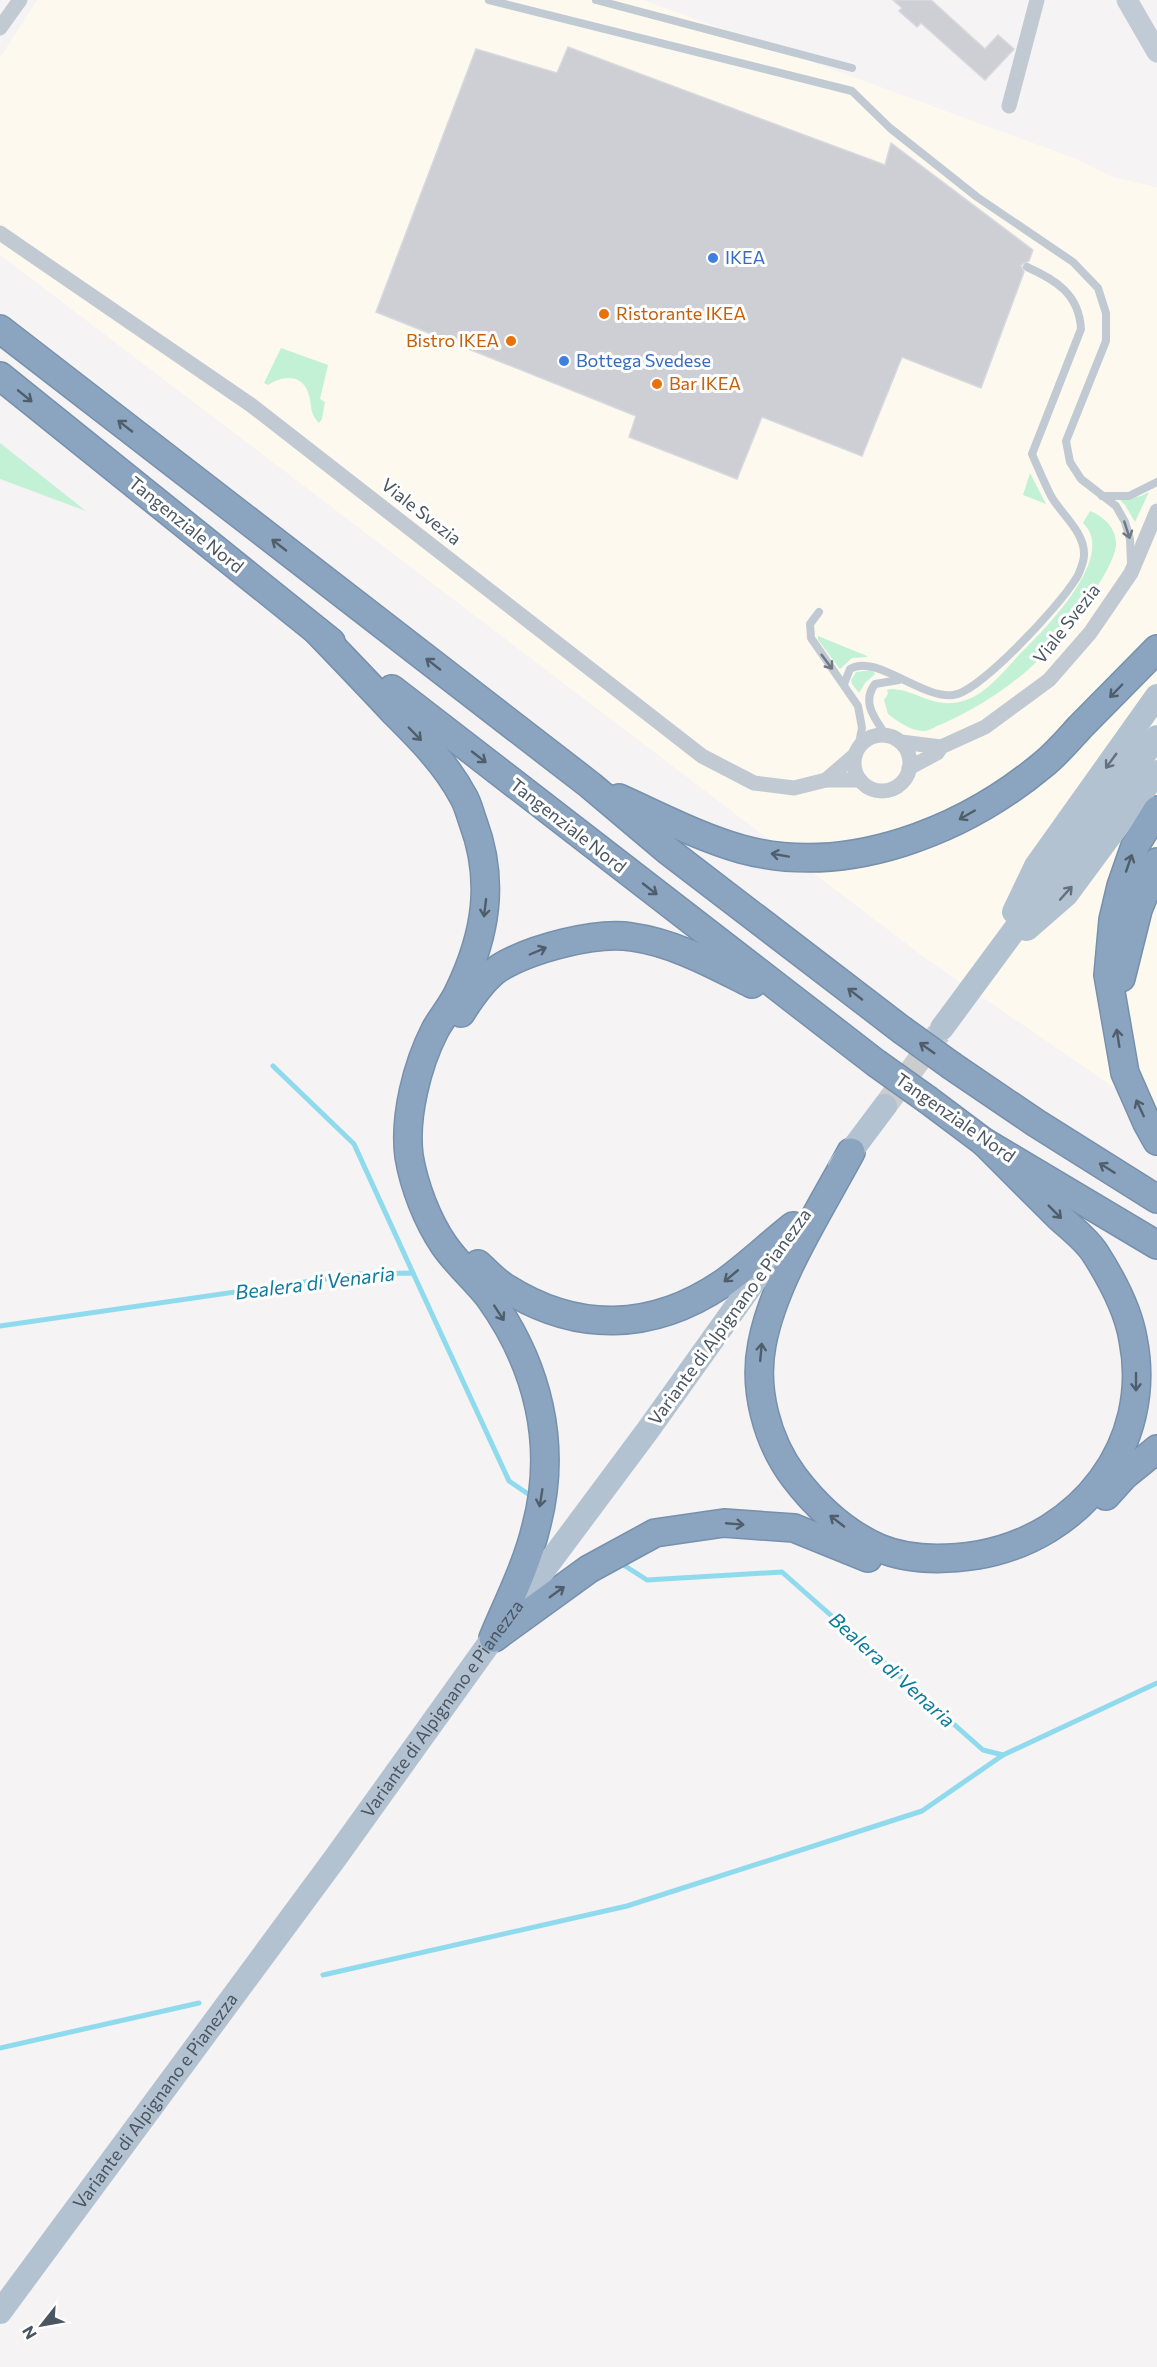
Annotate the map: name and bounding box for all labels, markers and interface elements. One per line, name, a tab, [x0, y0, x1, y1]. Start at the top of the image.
place label: IKEA	[725, 246, 765, 268]
marker: IKEA	[706, 251, 720, 265]
place label: Ristorante IKEA	[616, 302, 746, 324]
marker: Ristorante IKEA	[597, 307, 611, 321]
place label: Bistro IKEA	[406, 329, 499, 351]
marker: Bistro IKEA	[504, 334, 518, 348]
place label: Bottega Svedese	[576, 349, 711, 371]
marker: Bottega Svedese	[557, 354, 571, 368]
place label: Bar IKEA	[669, 372, 741, 394]
marker: Bar IKEA	[650, 377, 664, 391]
one-way arrow	[17, 389, 33, 402]
one-way arrow	[117, 419, 133, 432]
street label: Tangenziale Nord	[125, 471, 248, 577]
street label: Viale Svezia	[377, 473, 466, 549]
one-way arrow	[1122, 520, 1133, 539]
one-way arrow	[271, 539, 287, 551]
street label: Viale Svezia	[1028, 579, 1104, 668]
one-way arrow	[821, 654, 834, 670]
one-way arrow	[425, 658, 441, 671]
one-way arrow	[1109, 683, 1123, 698]
one-way arrow	[408, 726, 423, 741]
one-way arrow	[471, 750, 487, 763]
one-way arrow	[1105, 753, 1117, 769]
street label: Tangenziale Nord	[506, 773, 631, 877]
one-way arrow	[959, 809, 976, 821]
one-way arrow	[770, 850, 790, 861]
one-way arrow	[1124, 854, 1135, 873]
one-way arrow	[641, 883, 657, 896]
one-way arrow	[1059, 886, 1073, 901]
one-way arrow	[479, 898, 490, 917]
one-way arrow	[529, 945, 547, 957]
one-way arrow	[848, 988, 864, 1001]
one-way arrow	[1113, 1028, 1124, 1048]
one-way arrow	[919, 1042, 935, 1054]
street label: Tangenziale Nord	[891, 1068, 1020, 1167]
one-way arrow	[1133, 1099, 1145, 1117]
one-way arrow	[1100, 1162, 1116, 1174]
street label: Variante di Alpignano e Pianezza	[643, 1204, 815, 1429]
one-way arrow	[1048, 1205, 1063, 1220]
water label: Bealera di Venaria	[234, 1260, 396, 1304]
one-way arrow	[724, 1269, 739, 1283]
one-way arrow	[493, 1304, 505, 1321]
one-way arrow	[756, 1342, 767, 1362]
one-way arrow	[1130, 1372, 1142, 1392]
one-way arrow	[535, 1487, 546, 1507]
one-way arrow	[829, 1515, 845, 1528]
one-way arrow	[725, 1519, 745, 1530]
one-way arrow	[549, 1585, 565, 1598]
street label: Variante di Alpignano e Pianezza	[356, 1595, 528, 1821]
water label: Bealera di Venaria	[825, 1607, 960, 1732]
street label: Variante di Alpignano e Pianezza	[68, 1988, 242, 2213]
north arrow	[12, 2295, 72, 2355]
text: N	[17, 2323, 40, 2343]

